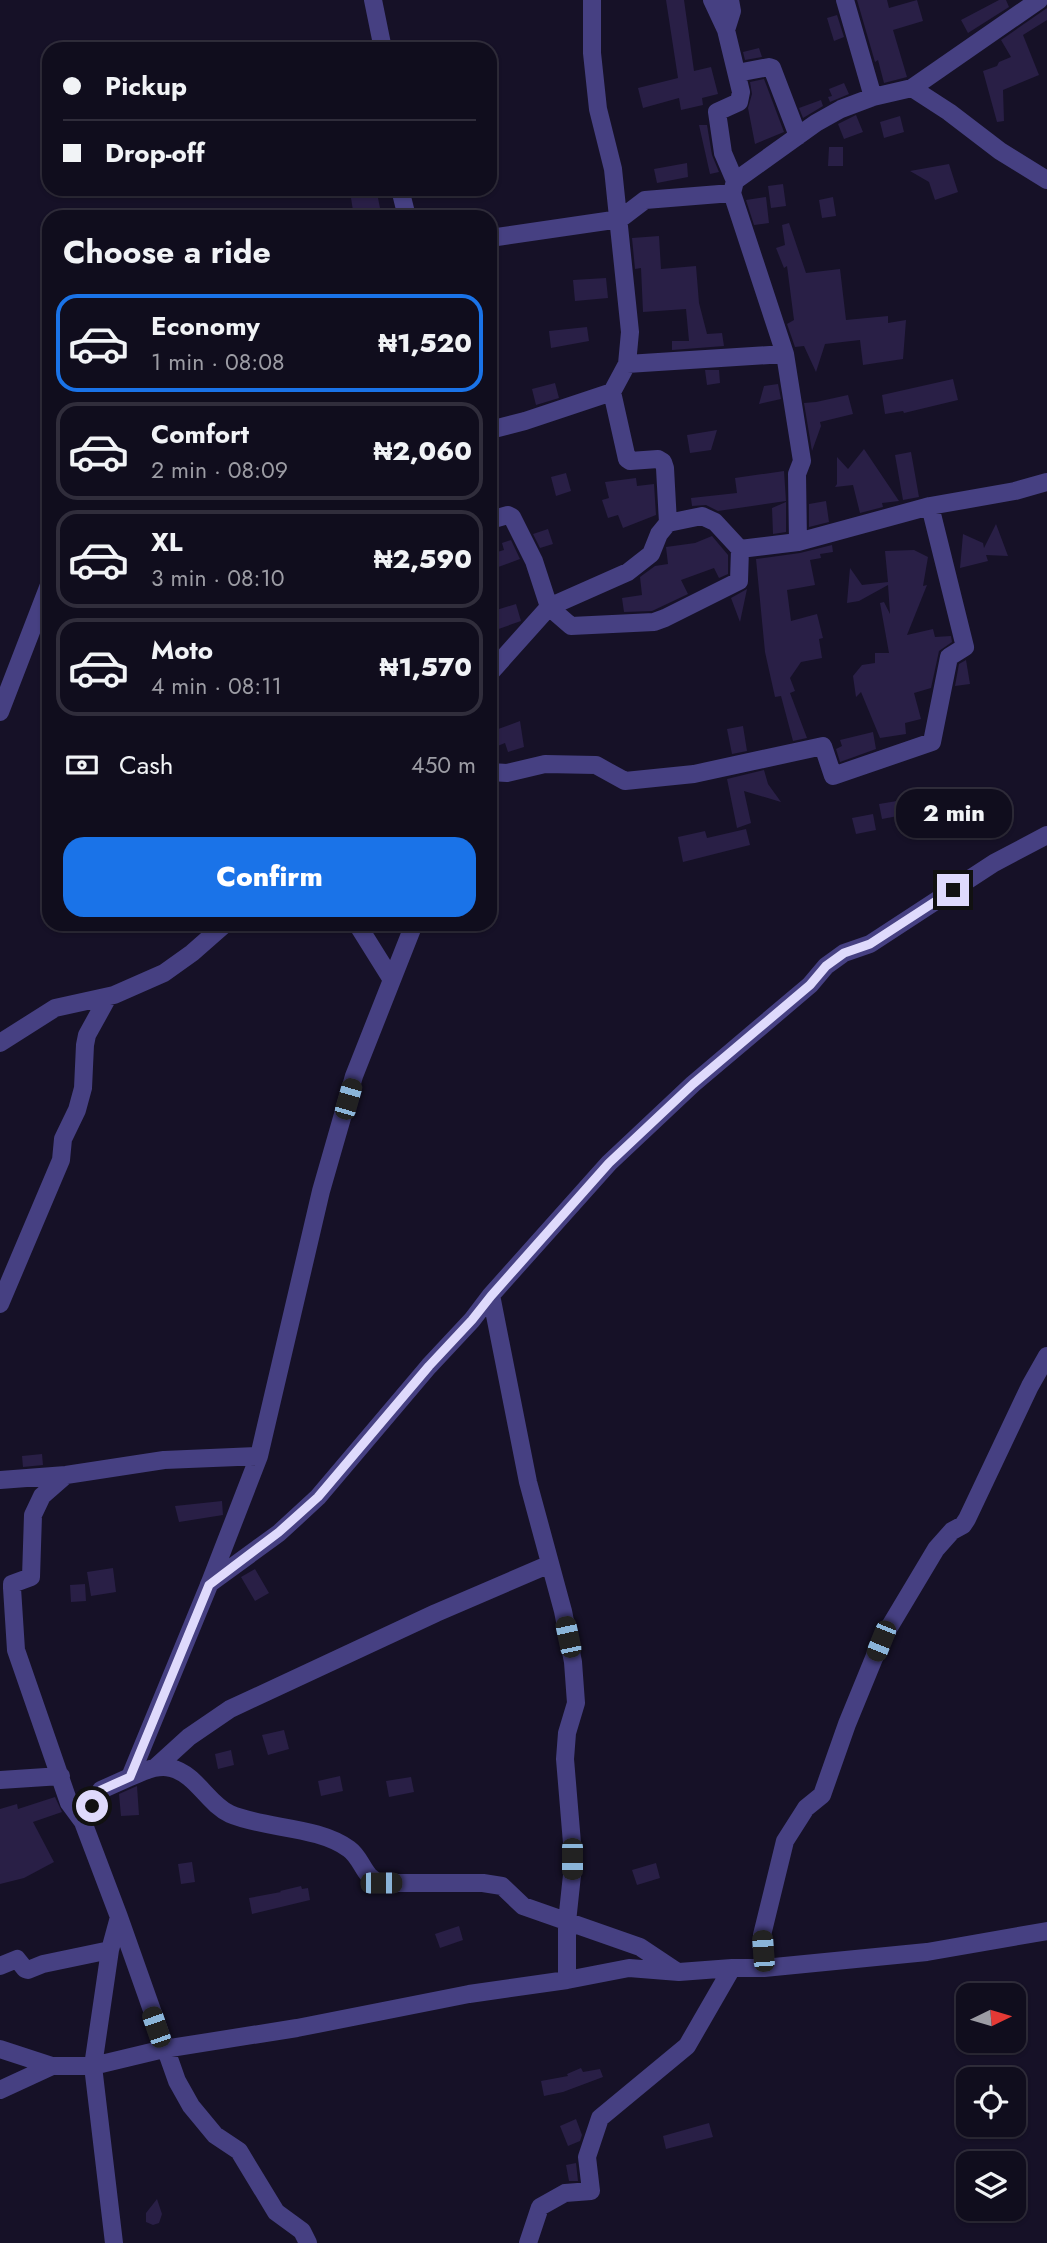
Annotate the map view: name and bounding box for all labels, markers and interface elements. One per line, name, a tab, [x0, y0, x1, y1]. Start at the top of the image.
text: Pickup	[105, 67, 187, 105]
text: Drop-off	[105, 134, 205, 172]
text: Choose a ride	[63, 229, 271, 275]
text: Economy	[151, 307, 260, 345]
icon: car	[67, 312, 130, 375]
text: ₦1,520	[378, 324, 472, 362]
text: 1 min · 08:08	[151, 345, 285, 379]
text: Comfort	[151, 415, 249, 453]
icon: car	[67, 420, 130, 483]
text: ₦2,060	[373, 432, 472, 470]
text: 2 min · 08:09	[151, 453, 288, 487]
text: XL	[151, 523, 183, 561]
icon: car	[67, 528, 130, 591]
text: ₦2,590	[374, 540, 472, 578]
text: 3 min · 08:10	[151, 561, 285, 595]
text: Moto	[151, 631, 213, 669]
icon: car	[67, 636, 130, 699]
text: ₦1,570	[380, 648, 472, 686]
text: 4 min · 08:11	[151, 669, 282, 703]
icon: cash	[63, 746, 101, 784]
text: Cash	[119, 746, 173, 784]
text: 450 m	[411, 748, 476, 782]
callout: 2 min	[895, 788, 1011, 838]
text: 2 min	[923, 796, 985, 830]
button: Confirm	[63, 837, 476, 917]
route end	[937, 874, 969, 906]
car	[333, 1076, 364, 1122]
car	[554, 1614, 583, 1660]
car	[864, 1618, 899, 1664]
route start	[76, 1790, 108, 1822]
car	[562, 1838, 583, 1880]
car	[361, 1873, 403, 1894]
car	[752, 1929, 775, 1973]
north arrow	[956, 1983, 1026, 2053]
map controls	[956, 1983, 1026, 2221]
car	[140, 2004, 173, 2050]
button: locate	[956, 2067, 1026, 2137]
button: layers	[956, 2151, 1026, 2221]

